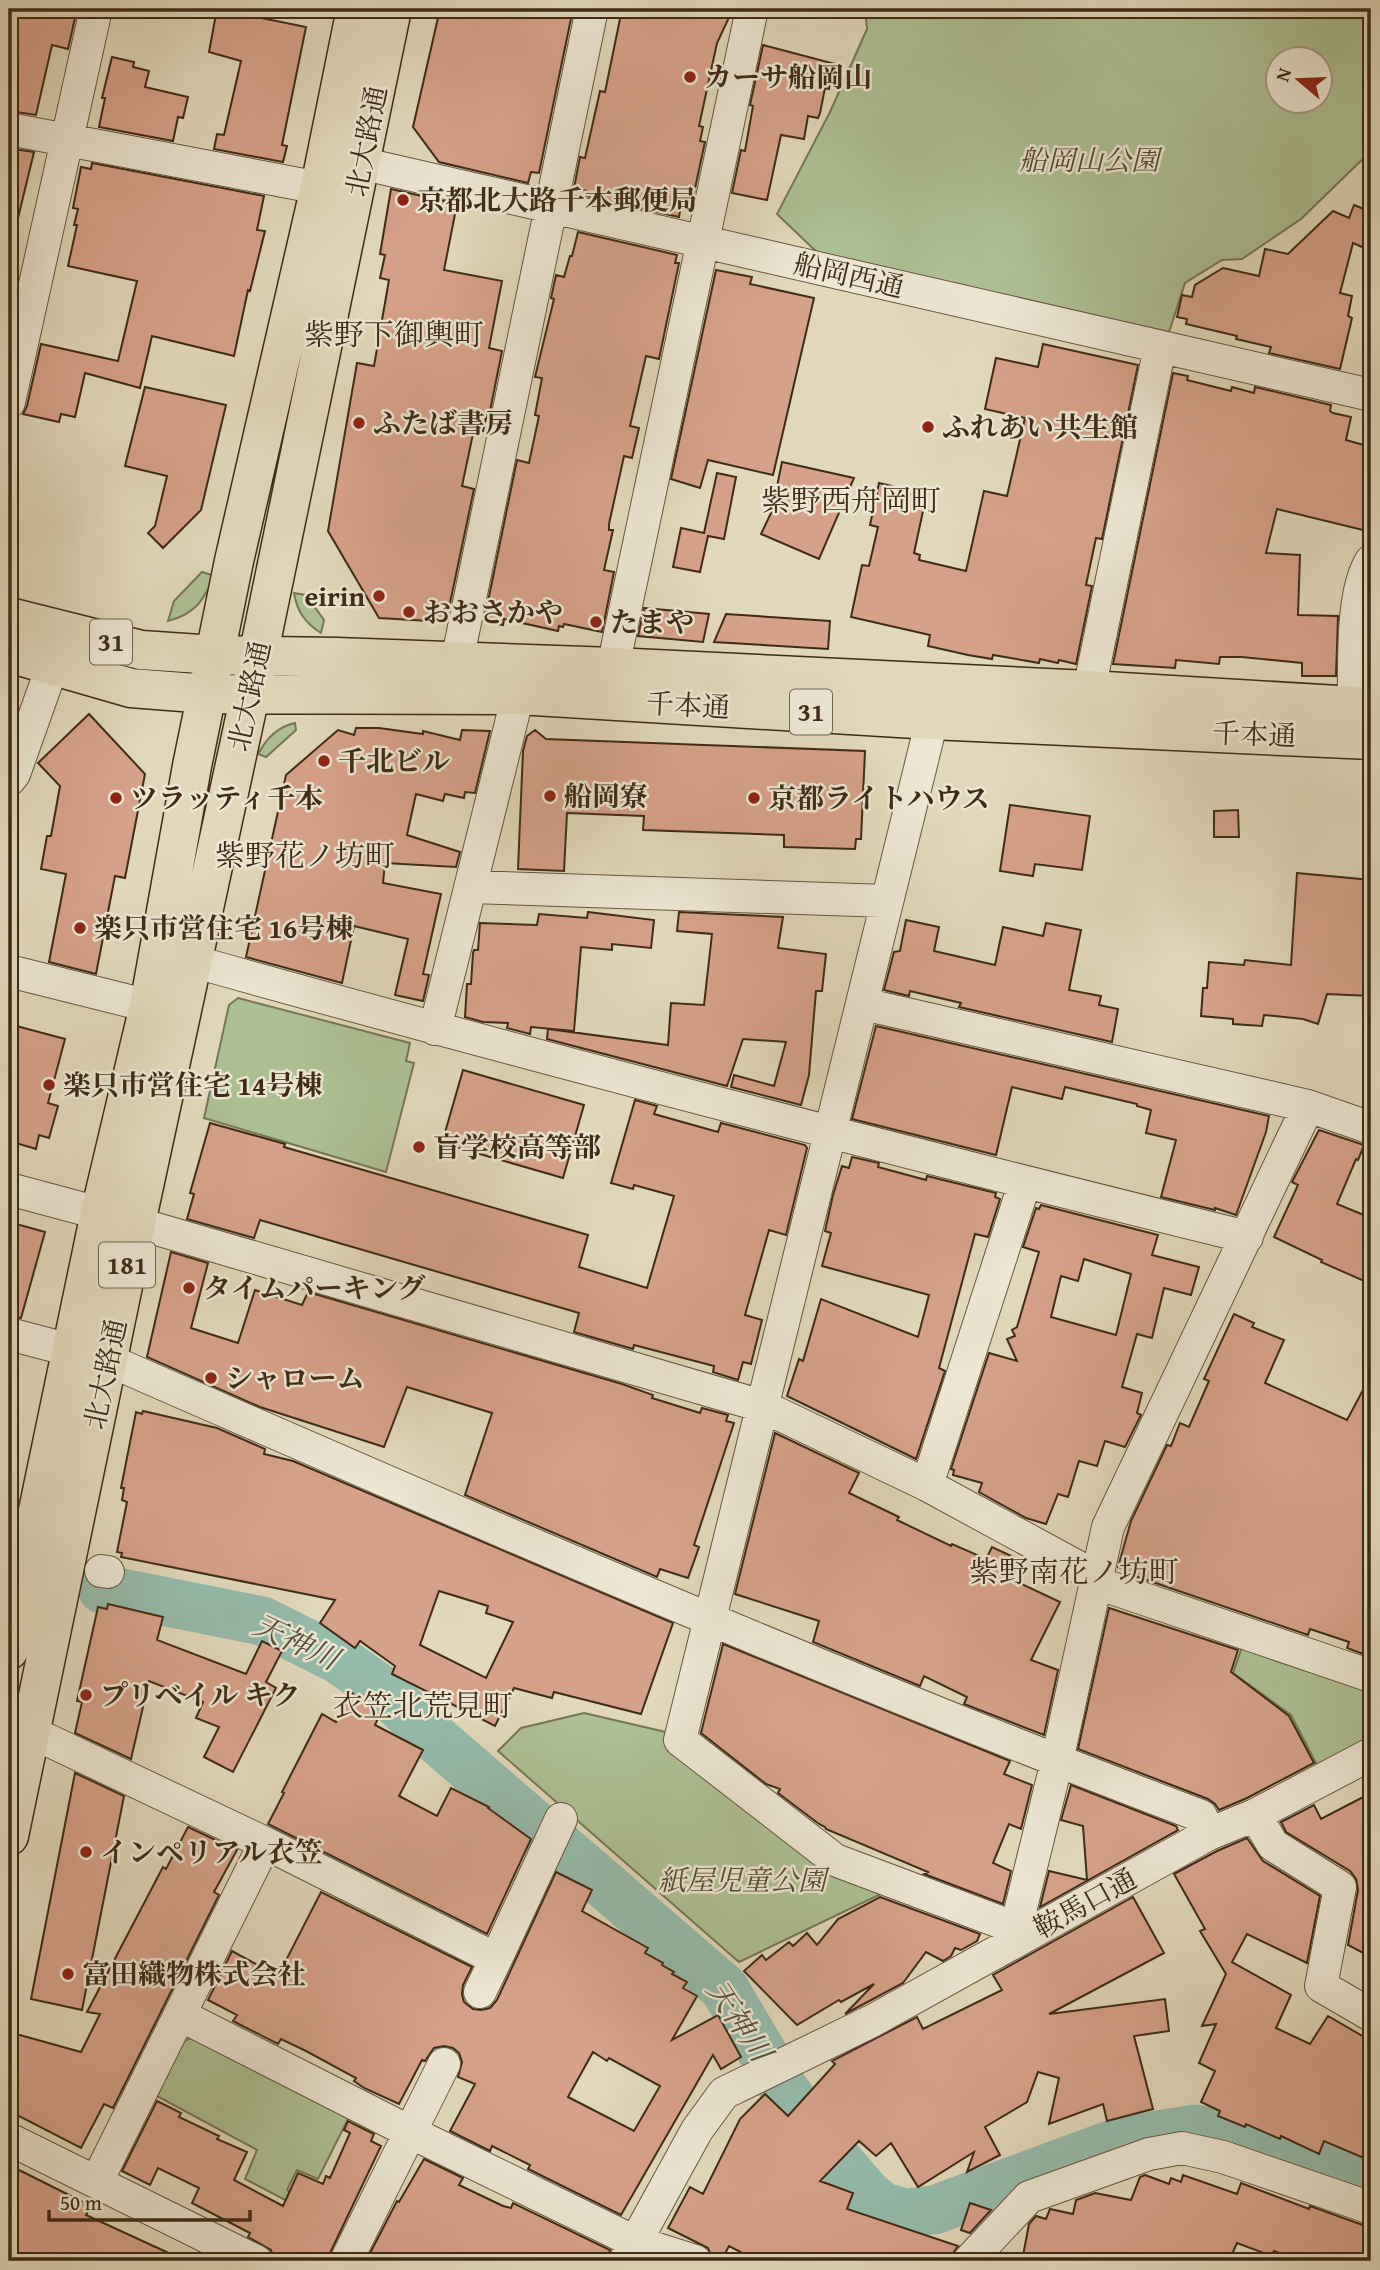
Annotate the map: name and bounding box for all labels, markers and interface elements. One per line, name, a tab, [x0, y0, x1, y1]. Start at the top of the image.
north arrow	[1264, 46, 1334, 116]
place label: カーサ船岡山	[704, 56, 872, 97]
text: N	[1268, 64, 1298, 85]
marker: カーサ船岡山	[682, 69, 698, 85]
street label: 北大路通	[335, 82, 396, 200]
park label: 船岡山公園	[1019, 139, 1163, 180]
place label: 京都北大路千本郵便局	[417, 179, 697, 220]
marker: 京都北大路千本郵便局	[395, 192, 411, 208]
street label: 船岡西通	[790, 242, 908, 307]
district label: 紫野下御輿町	[304, 312, 484, 356]
place label: ふたば書房	[373, 402, 513, 443]
place label: ふれあい共生館	[942, 406, 1138, 447]
marker: ふたば書房	[351, 415, 367, 431]
marker: ふれあい共生館	[920, 419, 936, 435]
district label: 紫野西舟岡町	[761, 478, 941, 522]
place label: eirin	[304, 575, 365, 616]
marker: eirin	[371, 588, 387, 604]
place label: おおさかや	[423, 591, 563, 632]
place label: たまや	[610, 601, 694, 642]
marker: おおさかや	[401, 604, 417, 620]
marker: たまや	[588, 614, 604, 630]
road number: 31	[90, 620, 132, 664]
street label: 北大路通	[217, 637, 280, 755]
street label: 千本通	[645, 682, 731, 727]
road number: 31	[790, 690, 832, 734]
street label: 千本通	[1211, 712, 1297, 755]
place label: 千北ビル	[338, 740, 450, 781]
marker: 千北ビル	[316, 753, 332, 769]
place label: 船岡寮	[564, 775, 648, 816]
place label: ツラッティ千本	[130, 777, 323, 818]
place label: 京都ライトハウス	[768, 777, 990, 818]
marker: 船岡寮	[542, 788, 558, 804]
marker: ツラッティ千本	[108, 790, 124, 806]
marker: 京都ライトハウス	[746, 790, 762, 806]
district label: 紫野花ノ坊町	[215, 833, 395, 877]
place label: 楽只市営住宅 16号棟	[94, 907, 353, 948]
marker: 楽只市営住宅 16号棟	[72, 920, 88, 936]
place label: 楽只市営住宅 14号棟	[63, 1064, 322, 1105]
marker: 楽只市営住宅 14号棟	[41, 1077, 57, 1093]
place label: 盲学校高等部	[433, 1126, 601, 1167]
marker: 盲学校高等部	[411, 1139, 427, 1155]
road number: 181	[99, 1242, 155, 1288]
place label: タイムパーキング	[203, 1267, 426, 1308]
marker: タイムパーキング	[181, 1280, 197, 1296]
street label: 北大路通	[73, 1315, 136, 1433]
place label: シャローム	[225, 1357, 364, 1398]
marker: シャローム	[203, 1370, 219, 1386]
district label: 紫野南花ノ坊町	[969, 1549, 1179, 1593]
water label: 天神川	[246, 1602, 349, 1681]
place label: プリベイル キク	[100, 1674, 301, 1715]
district label: 衣笠北荒見町	[333, 1683, 513, 1727]
marker: プリベイル キク	[78, 1687, 94, 1703]
place label: インペリアル衣笠	[100, 1831, 323, 1872]
marker: インペリアル衣笠	[78, 1844, 94, 1860]
street label: 鞍馬口通	[1026, 1857, 1144, 1948]
park label: 紙屋児童公園	[658, 1859, 830, 1900]
place label: 富田織物株式会社	[82, 1953, 306, 1994]
marker: 富田織物株式会社	[60, 1966, 76, 1982]
water label: 天神川	[696, 1971, 785, 2073]
scale bar	[49, 2179, 250, 2223]
text: 50 m	[60, 2187, 102, 2218]

